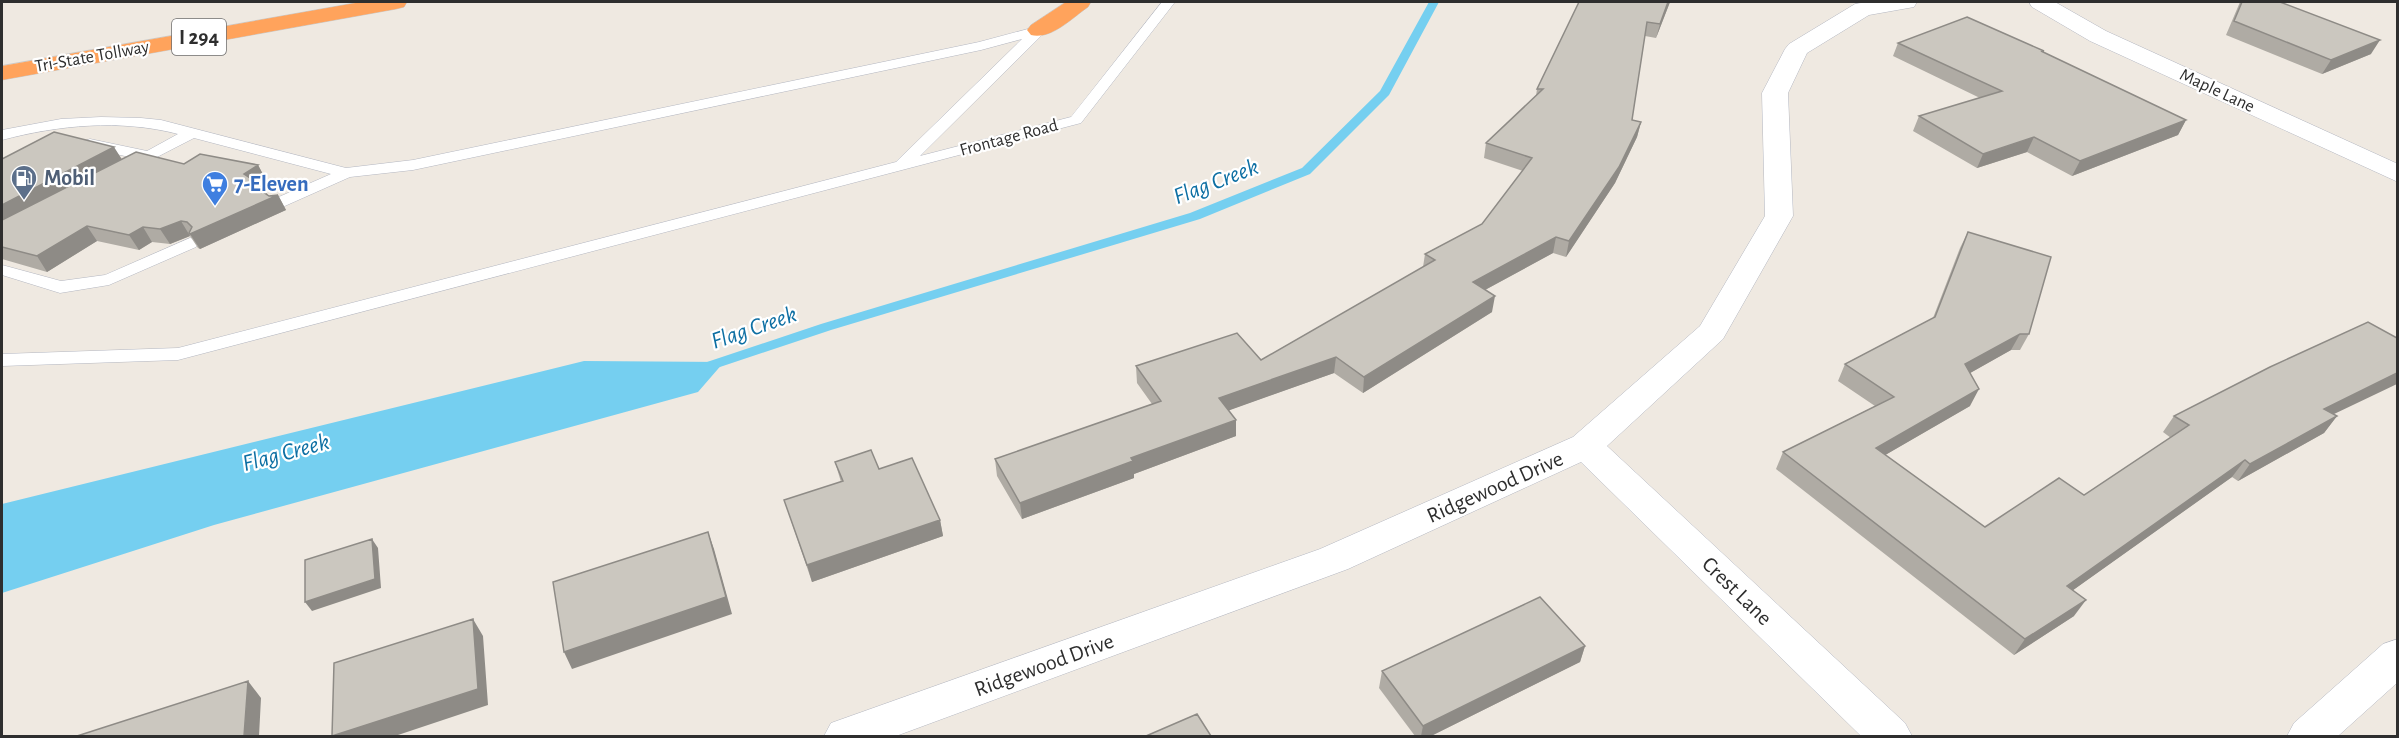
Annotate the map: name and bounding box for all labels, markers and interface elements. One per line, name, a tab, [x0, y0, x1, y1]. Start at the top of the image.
road number: I 294	[172, 19, 226, 55]
street label: Tri-State Tollway	[33, 38, 151, 76]
street label: Maple Lane	[2177, 66, 2257, 116]
street label: Frontage Road	[958, 116, 1060, 160]
water label: Flag Creek	[1170, 155, 1262, 209]
fuel station icon: Mobil	[9, 163, 39, 201]
place label: Mobil	[44, 167, 95, 189]
supermarket icon: 7-Eleven	[200, 169, 230, 207]
place label: 7-Eleven	[234, 173, 309, 195]
water label: Flag Creek	[708, 302, 800, 354]
water label: Flag Creek	[240, 430, 332, 476]
street label: Ridgewood Drive	[1424, 447, 1566, 527]
street label: Crest Lane	[1698, 553, 1776, 629]
street label: Ridgewood Drive	[971, 630, 1117, 700]

